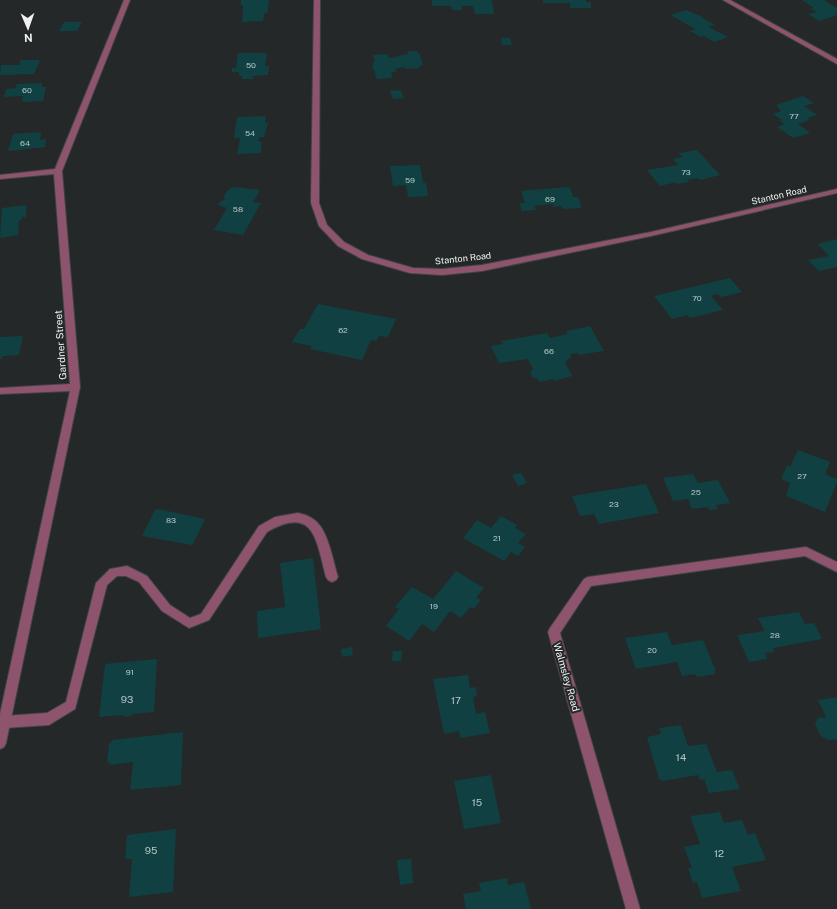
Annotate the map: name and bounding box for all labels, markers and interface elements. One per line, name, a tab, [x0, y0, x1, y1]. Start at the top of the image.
north arrow	[8, 8, 48, 48]
text: N	[24, 32, 33, 44]
house number: 50	[246, 60, 256, 70]
house number: 60	[22, 85, 32, 95]
house number: 77	[789, 111, 799, 121]
house number: 54	[245, 128, 255, 138]
house number: 64	[20, 138, 30, 148]
house number: 73	[681, 167, 691, 177]
house number: 59	[405, 175, 415, 185]
street label: Stanton Road	[750, 183, 808, 207]
house number: 69	[545, 194, 555, 204]
house number: 58	[233, 204, 243, 214]
street label: Stanton Road	[434, 250, 492, 266]
house number: 70	[692, 293, 702, 303]
street label: Gardner Street	[52, 310, 68, 380]
house number: 62	[338, 325, 348, 335]
house number: 66	[544, 346, 554, 356]
house number: 27	[797, 471, 807, 481]
house number: 25	[691, 487, 701, 497]
house number: 23	[609, 499, 619, 509]
house number: 83	[166, 515, 176, 525]
house number: 21	[493, 533, 501, 543]
house number: 19	[430, 601, 438, 611]
house number: 28	[770, 630, 780, 640]
street label: Walmsley Road	[551, 641, 583, 713]
house number: 20	[647, 645, 657, 655]
house number: 91	[126, 667, 134, 677]
house number: 93	[121, 693, 133, 705]
house number: 17	[451, 694, 461, 706]
house number: 14	[676, 751, 686, 763]
house number: 15	[472, 796, 482, 808]
house number: 95	[145, 844, 157, 856]
house number: 12	[714, 847, 724, 859]

